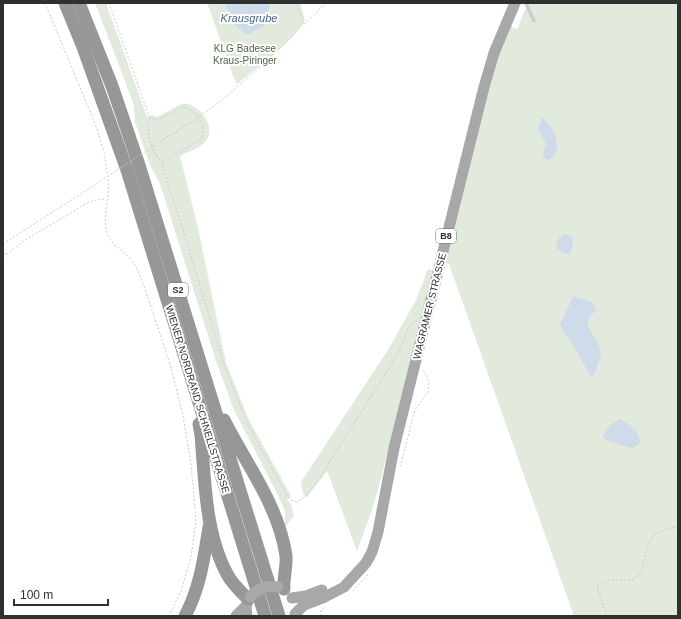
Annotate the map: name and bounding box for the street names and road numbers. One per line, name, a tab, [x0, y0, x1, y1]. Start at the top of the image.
road number: B8	[436, 229, 456, 243]
street label: WAGRAMER STRASSE	[411, 252, 448, 360]
road number: S2	[168, 283, 188, 297]
street label: WIENER NORDRAND SCHNELLSTRASSE	[164, 304, 232, 495]

